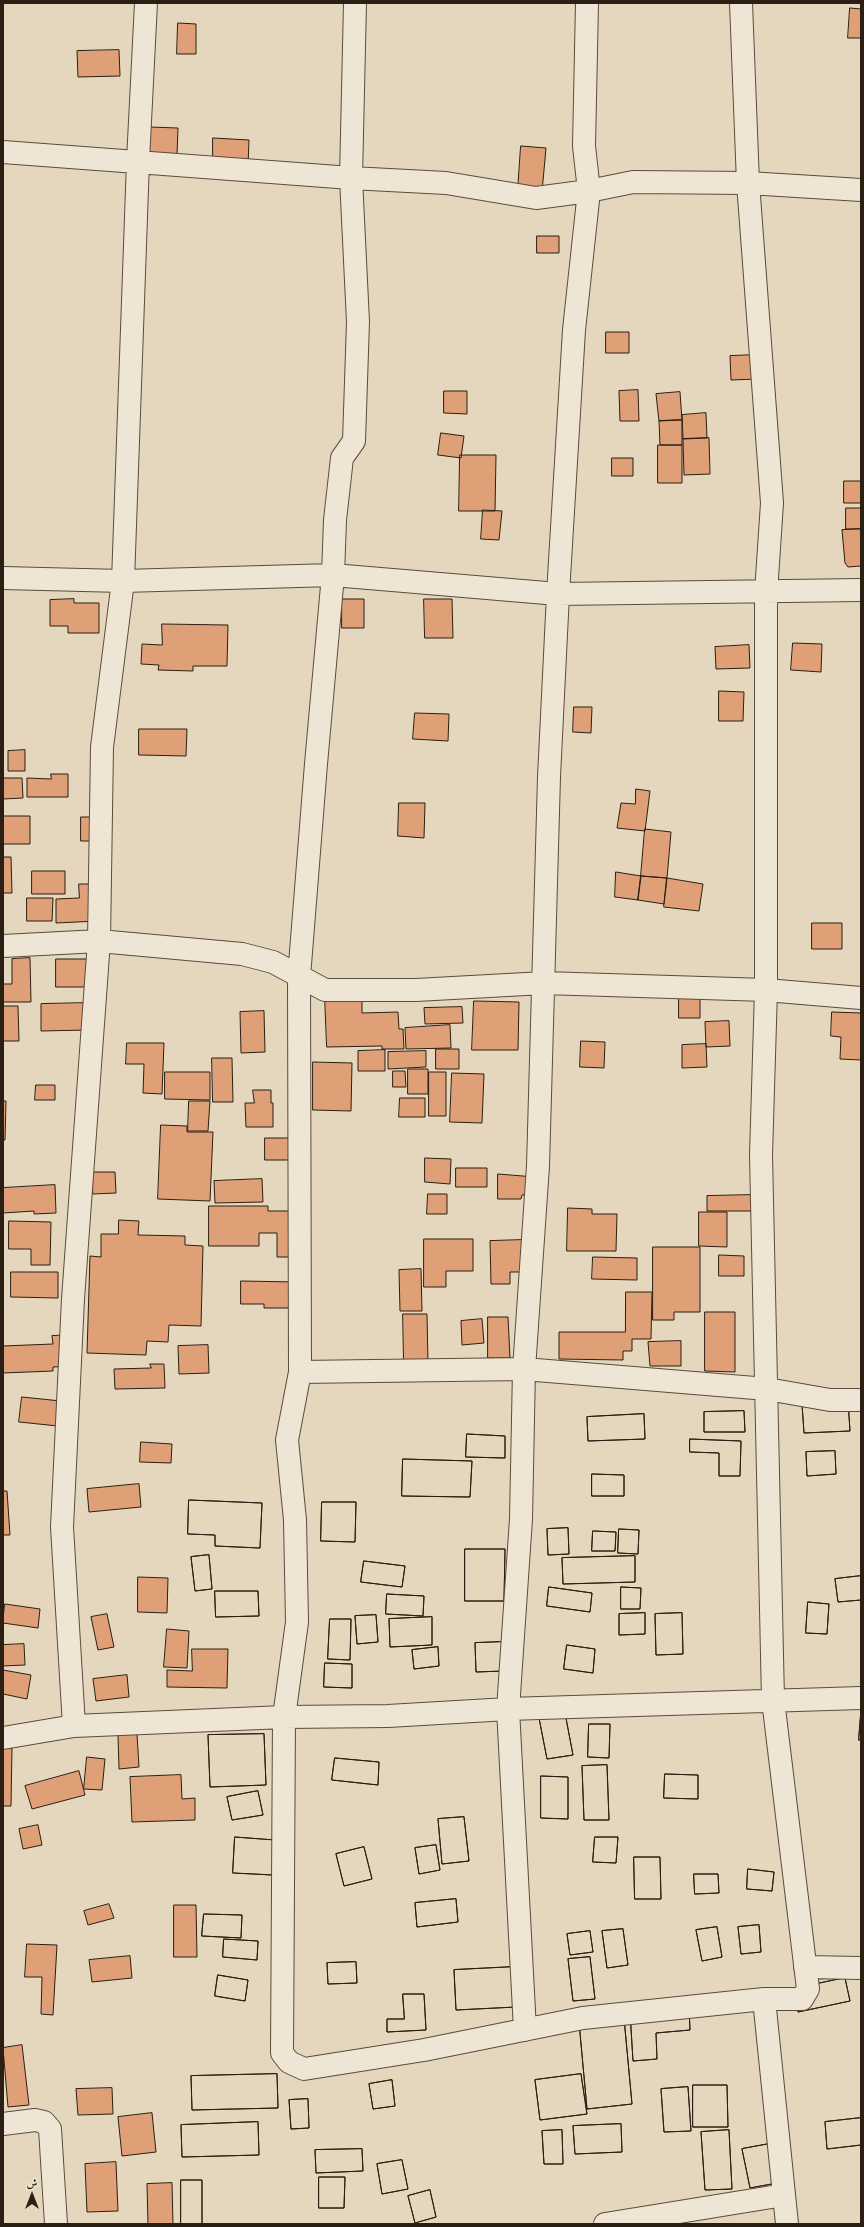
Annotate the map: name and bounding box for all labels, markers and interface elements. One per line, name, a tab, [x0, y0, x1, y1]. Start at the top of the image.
north arrow	[12, 2175, 52, 2215]
text: ش	[27, 2175, 37, 2191]

